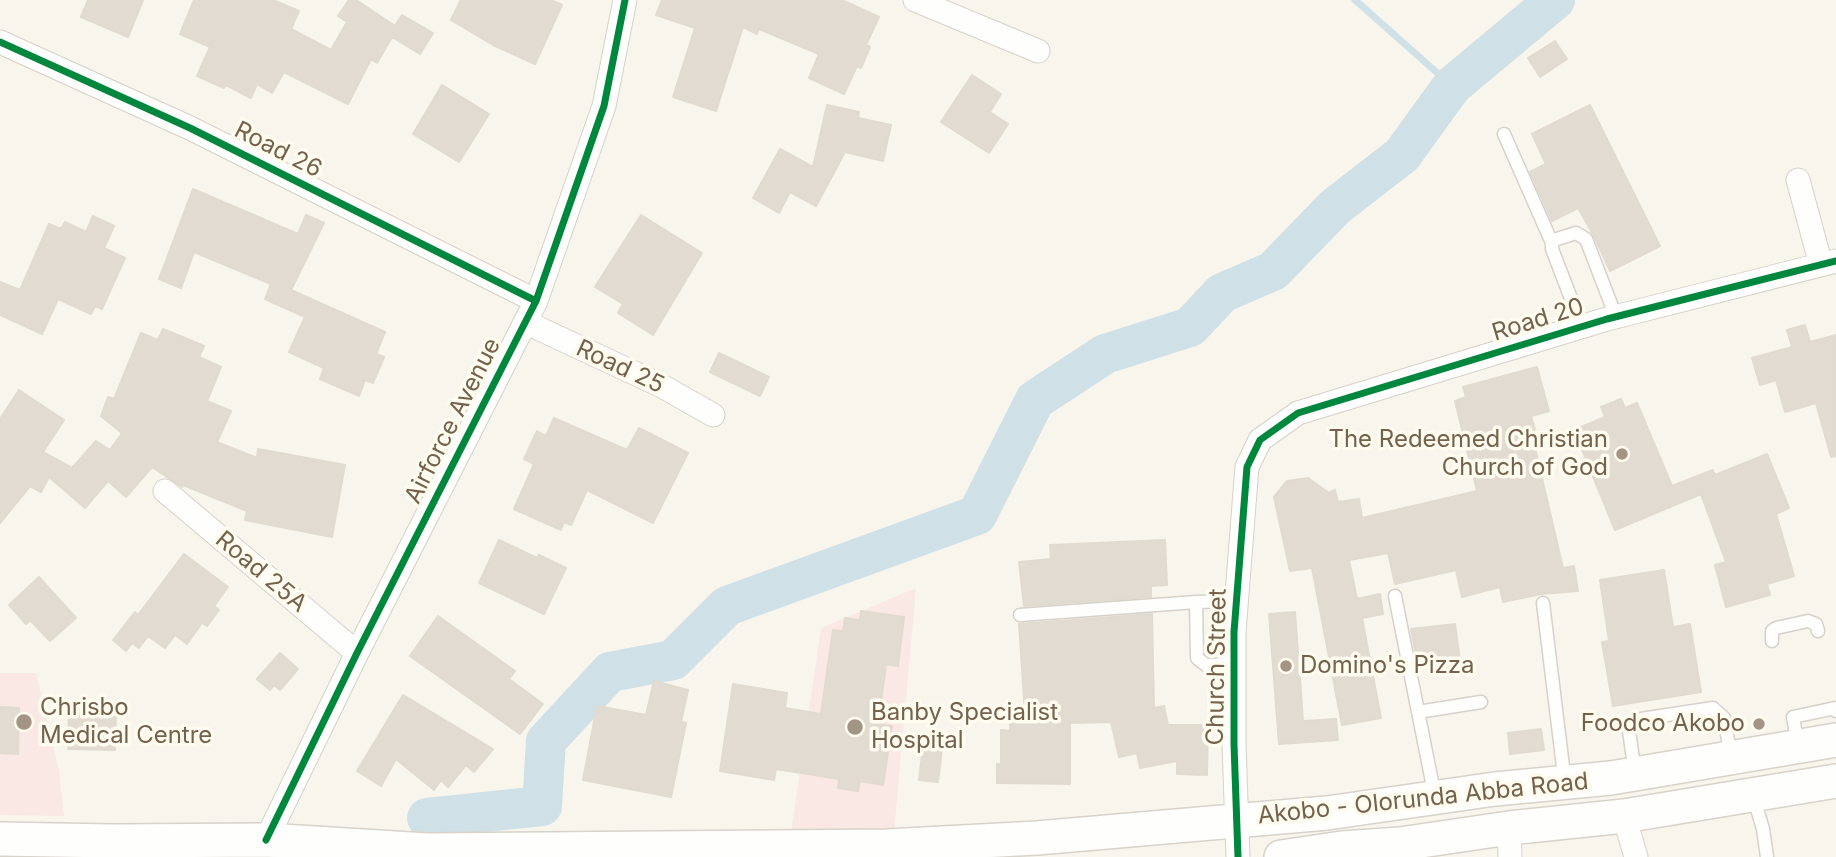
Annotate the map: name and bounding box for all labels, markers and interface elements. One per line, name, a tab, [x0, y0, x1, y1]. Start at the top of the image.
street label: Road 26	[230, 116, 326, 184]
street label: Road 20	[1489, 292, 1587, 348]
street label: Airforce Avenue	[399, 333, 507, 509]
street label: Road 25	[571, 334, 669, 400]
place label: The Redeemed Christian Church of God	[1328, 426, 1608, 482]
marker: The Redeemed Christian Church of God	[1614, 446, 1630, 462]
street label: Road 25A	[209, 525, 313, 619]
street label: Church Street	[1201, 588, 1233, 746]
place label: Domino's Pizza	[1300, 652, 1475, 680]
marker: Domino's Pizza	[1278, 658, 1294, 674]
place label: Chrisbo Medical Centre	[40, 694, 212, 750]
place label: Banby Specialist Hospital	[871, 699, 1058, 755]
place label: Foodco Akobo	[1581, 710, 1745, 738]
marker: Chrisbo Medical Centre	[14, 712, 34, 732]
marker: Foodco Akobo	[1751, 716, 1767, 732]
marker: Banby Specialist Hospital	[845, 717, 865, 737]
street label: Akobo - Olorunda Abba Road	[1256, 767, 1590, 831]

